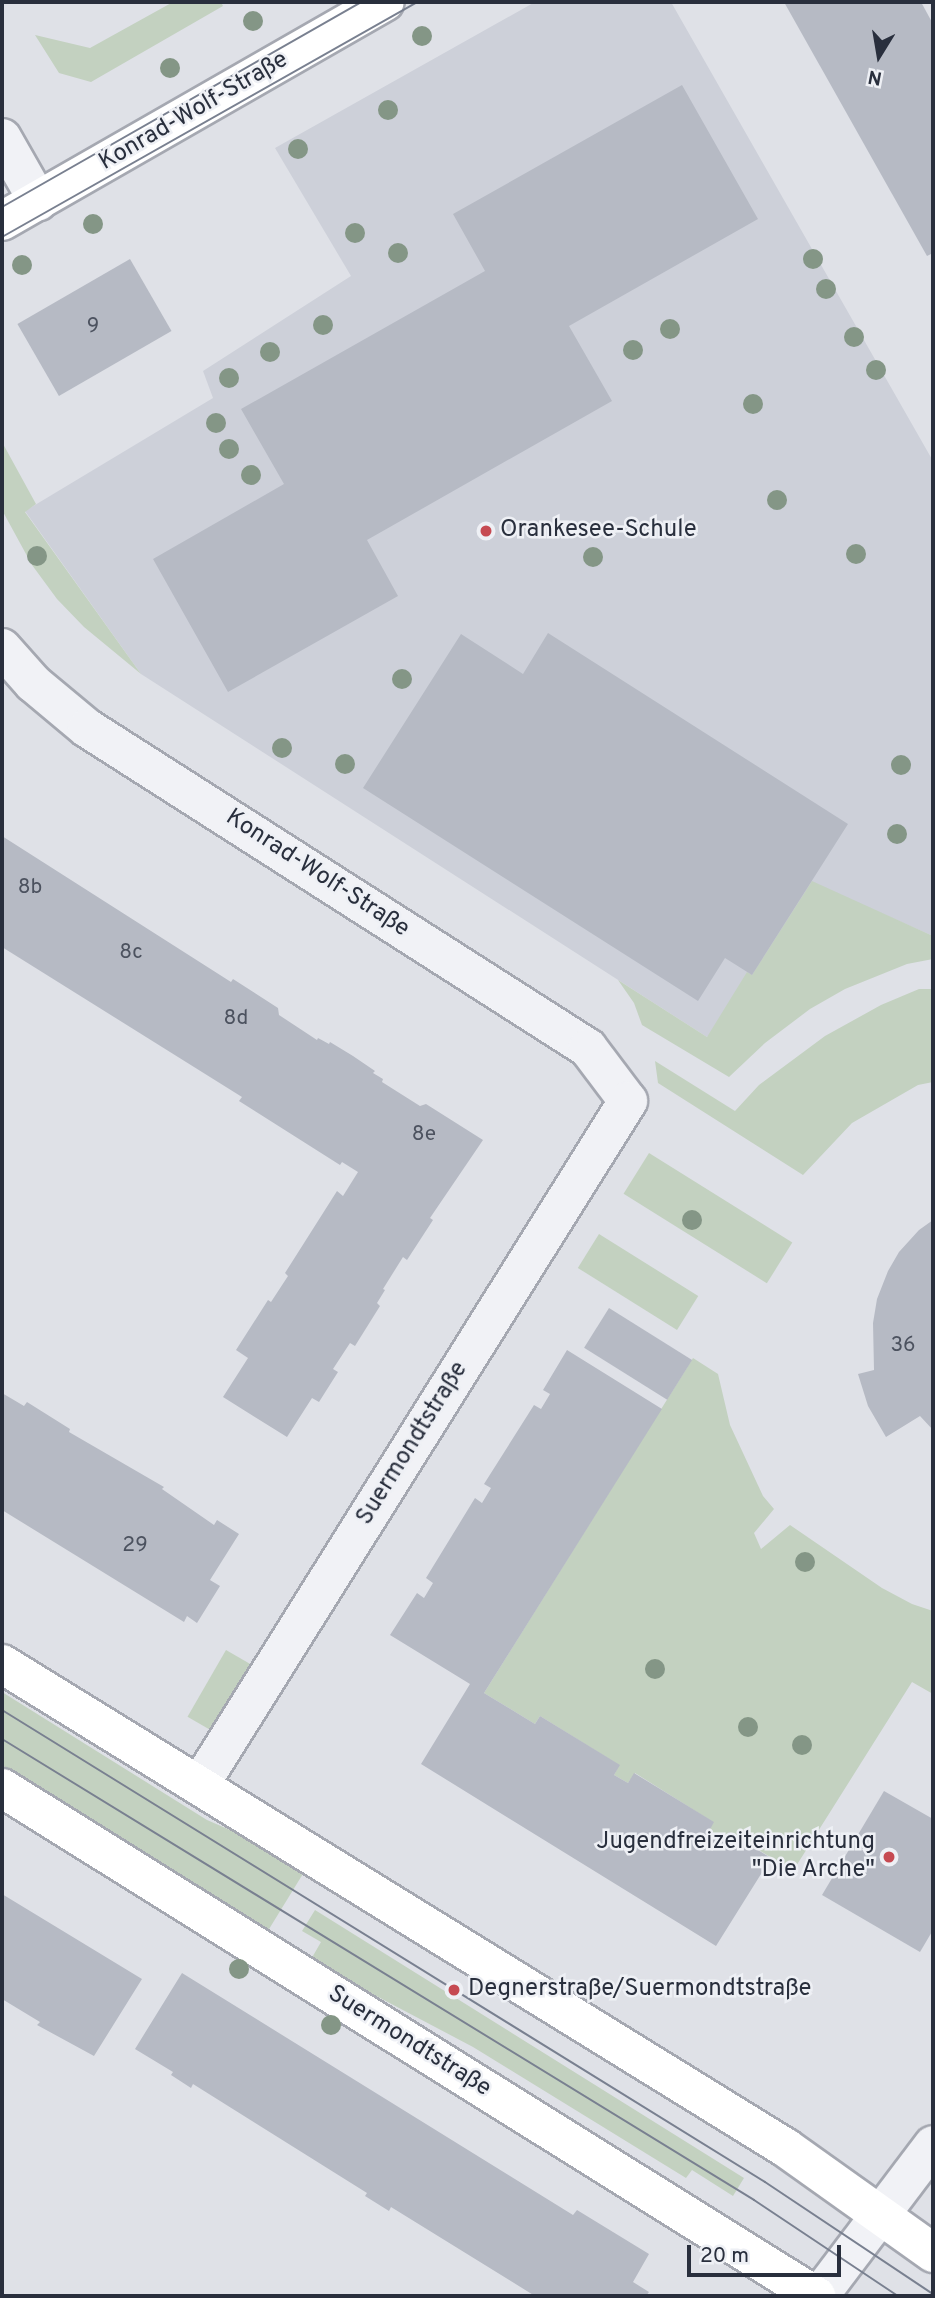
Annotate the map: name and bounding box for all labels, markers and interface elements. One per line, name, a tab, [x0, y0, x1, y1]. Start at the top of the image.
north arrow	[844, 21, 914, 91]
street label: Konrad-Wolf-Straße	[94, 46, 294, 178]
text: N	[866, 64, 884, 90]
house number: 9	[87, 314, 99, 340]
place label: Orankesee-Schule	[500, 517, 697, 545]
marker: Orankesee-Schule	[478, 523, 494, 539]
street label: Konrad-Wolf-Straße	[220, 804, 414, 944]
house number: 8b	[18, 875, 42, 901]
house number: 8c	[119, 940, 143, 966]
house number: 8d	[224, 1006, 248, 1032]
house number: 8e	[412, 1122, 436, 1148]
house number: 36	[890, 1333, 916, 1359]
street label: Suermondtstraße	[351, 1357, 475, 1531]
house number: 29	[122, 1533, 148, 1559]
place label: Jugendfreizeiteinrichtung "Die Arche"	[596, 1829, 875, 1885]
marker: Jugendfreizeiteinrichtung "Die Arche"	[881, 1849, 897, 1865]
place label: Degnerstraße/Suermondtstraße	[468, 1976, 811, 2004]
street label: Suermondtstraße	[322, 1980, 496, 2104]
marker: Degnerstraße/Suermondtstraße	[446, 1982, 462, 1998]
scale bar	[690, 2232, 844, 2276]
text: 20 m	[700, 2243, 749, 2270]

